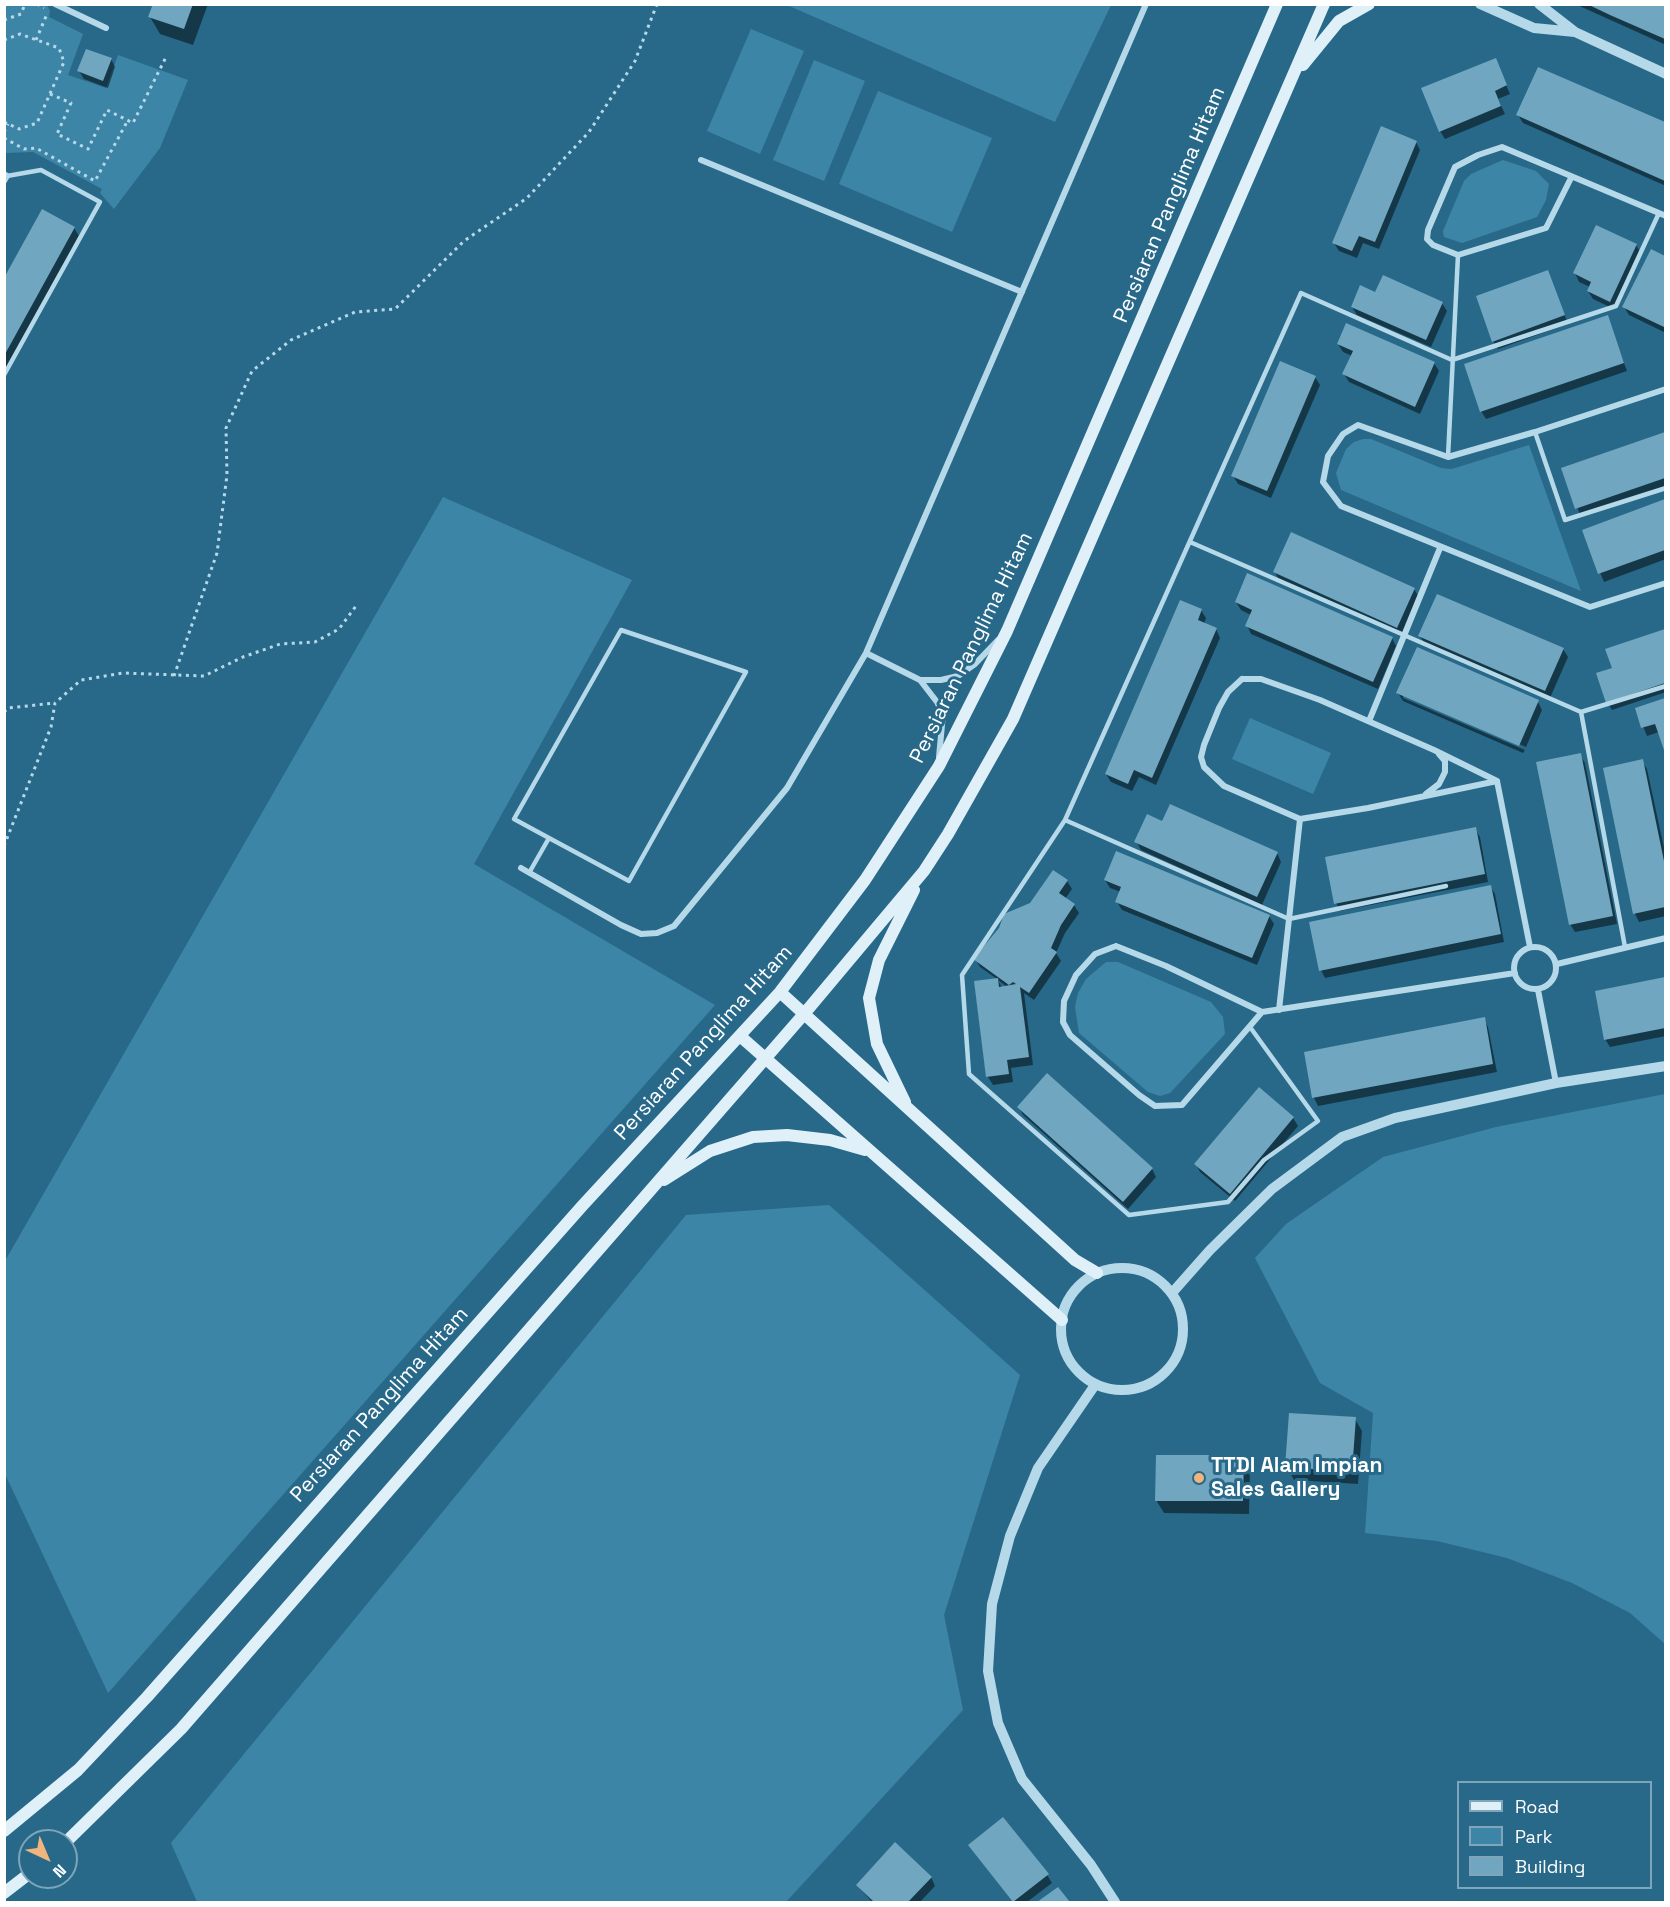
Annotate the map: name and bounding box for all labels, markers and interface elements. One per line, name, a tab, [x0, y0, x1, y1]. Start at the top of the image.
street label: Persiaran Panglima Hitam	[1109, 83, 1231, 327]
street label: Persiaran Panglima Hitam	[905, 528, 1039, 768]
street label: Persiaran Panglima Hitam	[610, 940, 798, 1146]
street label: Persiaran Panglima Hitam	[286, 1302, 474, 1508]
place label: TTDI Alam Impian Sales Gallery	[1211, 1453, 1382, 1503]
marker: TTDI Alam Impian Sales Gallery	[1192, 1471, 1206, 1485]
legend	[1457, 1781, 1652, 1889]
text: Road	[1515, 1795, 1559, 1818]
text: Park	[1515, 1825, 1552, 1848]
north arrow	[18, 1829, 78, 1889]
text: Building	[1515, 1855, 1585, 1878]
text: N	[48, 1860, 71, 1882]

